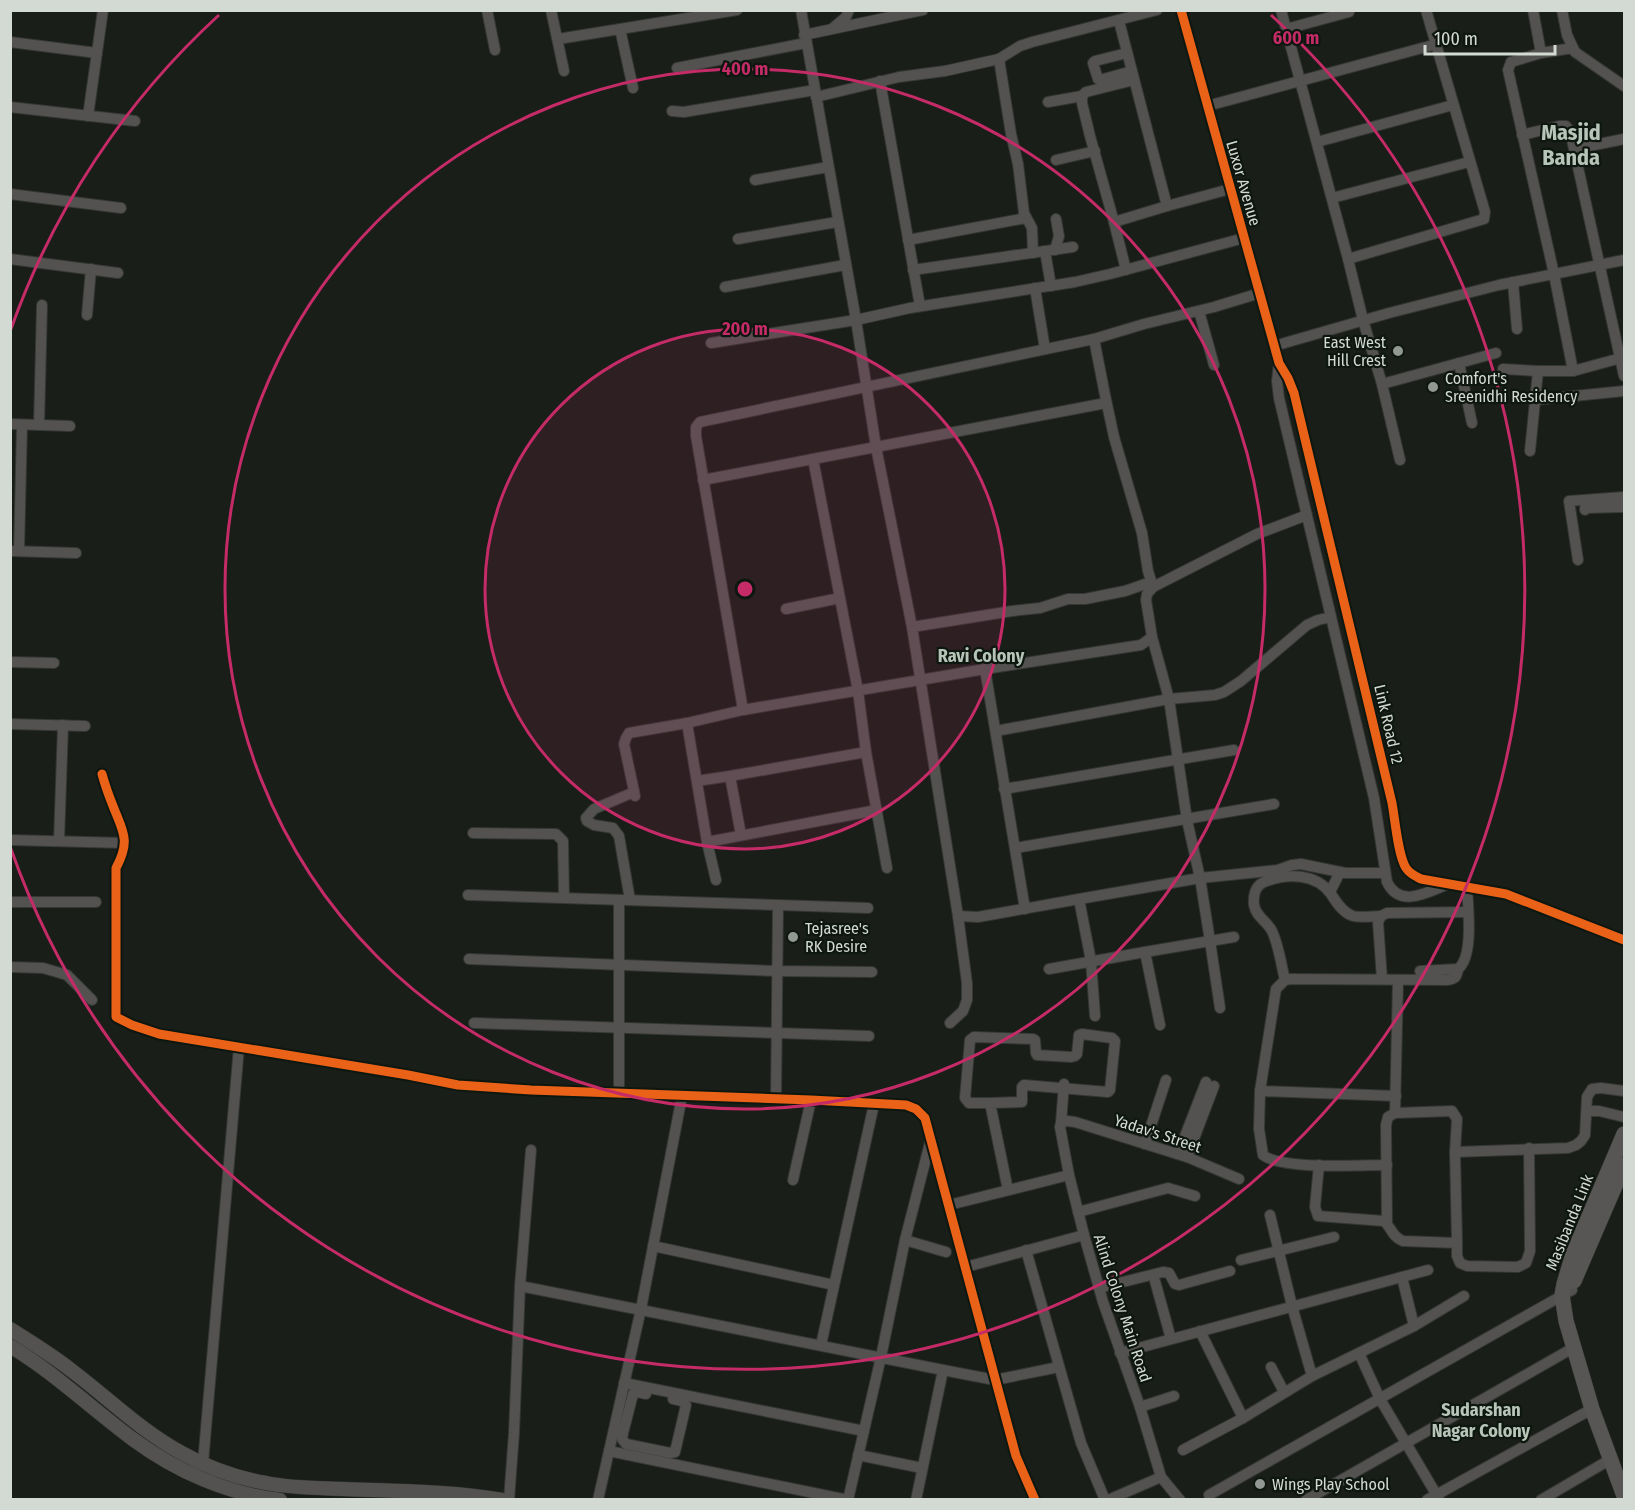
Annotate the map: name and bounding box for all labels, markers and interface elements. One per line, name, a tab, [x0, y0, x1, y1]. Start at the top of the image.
scale bar	[1425, 18, 1556, 56]
text: 600 m	[1273, 27, 1319, 49]
text: 100 m	[1434, 28, 1478, 50]
text: 400 m	[722, 58, 768, 80]
district label: Masjid Banda	[1541, 119, 1601, 171]
street label: Luxor Avenue	[1222, 138, 1265, 228]
text: 200 m	[721, 318, 768, 340]
place label: East West Hill Crest	[1323, 333, 1387, 370]
marker: East West Hill Crest	[1391, 344, 1405, 358]
place label: Comfort's Sreenidhi Residency	[1445, 369, 1578, 406]
marker: Comfort's Sreenidhi Residency	[1426, 380, 1440, 394]
centre of rings	[735, 579, 755, 599]
district label: Ravi Colony	[938, 645, 1025, 667]
street label: Link Road 12	[1370, 683, 1407, 766]
place label: Tejasree's RK Desire	[805, 919, 869, 956]
marker: Tejasree's RK Desire	[786, 930, 800, 944]
street label: Yadav's Street	[1112, 1110, 1205, 1157]
street label: Masibanda Link	[1542, 1171, 1598, 1273]
street label: Alind Colony Main Road	[1090, 1232, 1155, 1384]
district label: Sudarshan Nagar Colony	[1432, 1399, 1531, 1442]
place label: Wings Play School	[1272, 1475, 1390, 1494]
marker: Wings Play School	[1253, 1477, 1267, 1491]

